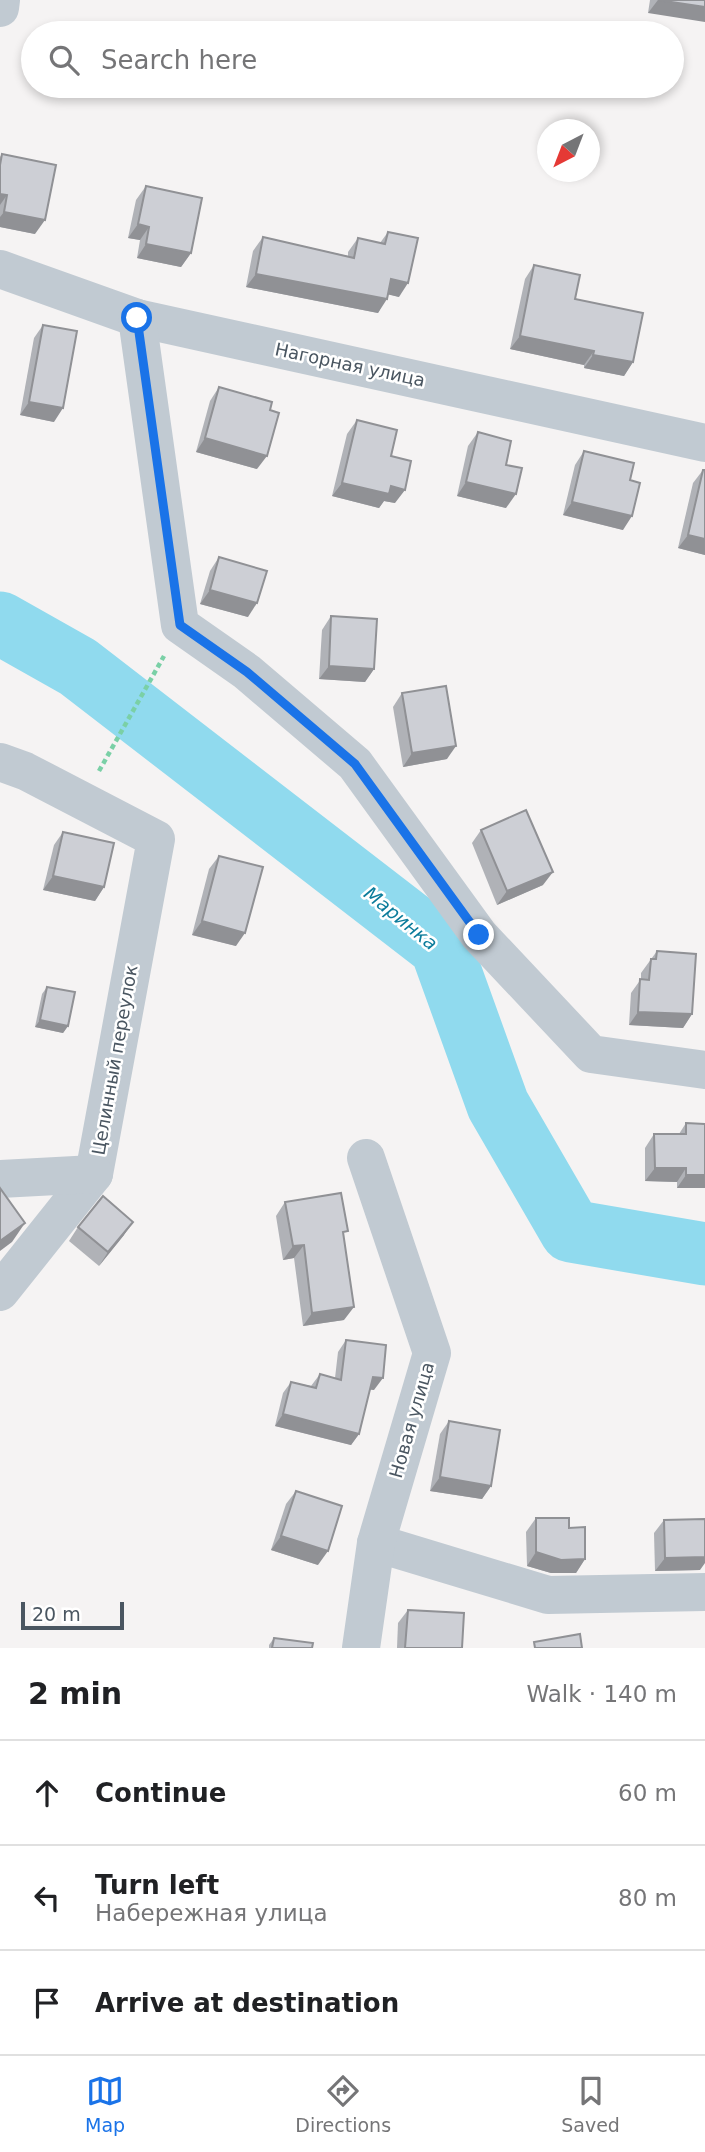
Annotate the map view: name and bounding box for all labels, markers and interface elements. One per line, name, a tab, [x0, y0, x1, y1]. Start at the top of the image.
search box	[21, 21, 684, 98]
icon: search	[45, 41, 83, 79]
text: Search here	[101, 45, 257, 75]
north arrow	[537, 119, 600, 182]
route start	[121, 302, 152, 333]
street label: Нагорная улица	[273, 338, 427, 391]
water label: Маринка	[360, 882, 442, 954]
route end	[463, 919, 494, 950]
street label: Целинный переулок	[87, 963, 142, 1157]
street label: Новая улица	[385, 1359, 438, 1480]
scale bar	[21, 1599, 124, 1631]
text: 20 m	[32, 1603, 81, 1625]
text: 2 min	[28, 1676, 122, 1711]
text: Walk · 140 m	[526, 1681, 677, 1707]
icon: ahead	[28, 1774, 66, 1812]
text: Continue	[95, 1778, 226, 1808]
text: 60 m	[618, 1780, 677, 1806]
text: Turn left	[95, 1870, 219, 1900]
icon: left	[28, 1879, 66, 1917]
text: 80 m	[618, 1885, 677, 1911]
text: Набережная улица	[95, 1900, 327, 1926]
icon: arrive	[28, 1984, 66, 2022]
text: Arrive at destination	[95, 1988, 399, 2018]
tab: Map	[85, 2072, 125, 2136]
tab: Directions	[295, 2072, 391, 2136]
tab: Saved	[561, 2072, 620, 2136]

